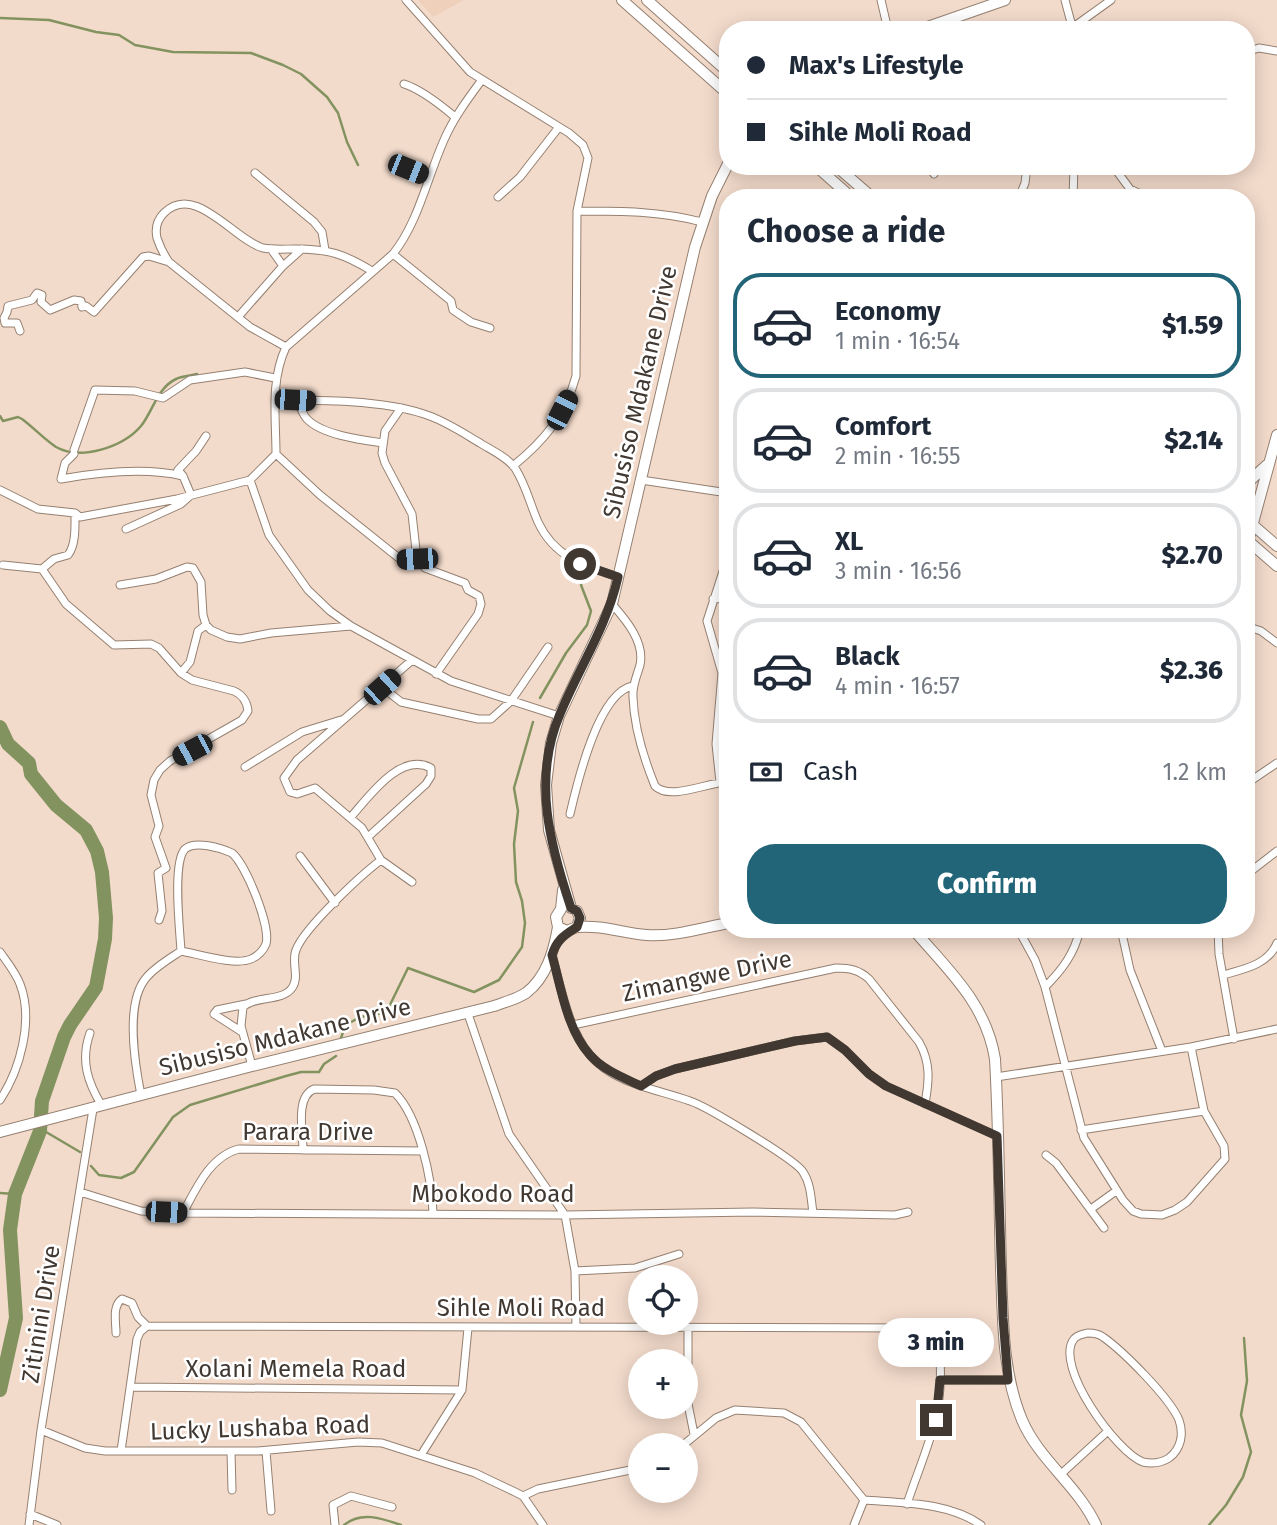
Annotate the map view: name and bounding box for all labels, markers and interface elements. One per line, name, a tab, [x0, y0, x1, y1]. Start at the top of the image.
text: Max's Lifestyle	[789, 50, 964, 81]
text: Sihle Moli Road	[789, 117, 972, 148]
car	[385, 151, 432, 187]
text: Choose a ride	[747, 212, 945, 250]
street label: Sibusiso Mdakane Drive	[597, 263, 683, 521]
icon: car	[751, 294, 814, 357]
text: Economy	[835, 296, 941, 327]
text: $1.59	[1162, 310, 1223, 341]
text: 1 min · 16:54	[835, 327, 960, 355]
car	[544, 387, 581, 433]
car	[274, 388, 317, 412]
icon: car	[751, 409, 814, 472]
text: Comfort	[835, 411, 931, 442]
text: $2.14	[1164, 425, 1223, 456]
text: 2 min · 16:55	[835, 442, 961, 470]
icon: car	[751, 524, 814, 587]
text: XL	[835, 526, 863, 557]
text: $2.70	[1161, 540, 1223, 571]
car	[396, 548, 439, 570]
route start	[564, 548, 596, 580]
text: 3 min · 16:56	[835, 557, 962, 585]
icon: car	[751, 639, 814, 702]
text: Black	[835, 641, 900, 672]
text: $2.36	[1160, 655, 1223, 686]
car	[360, 665, 405, 709]
text: 4 min · 16:57	[835, 672, 960, 700]
car	[169, 731, 216, 769]
icon: cash	[747, 753, 785, 791]
text: Cash	[803, 756, 859, 787]
text: 1.2 km	[1163, 758, 1227, 786]
button: Confirm	[747, 844, 1227, 924]
street label: Zimangwe Drive	[620, 944, 794, 1008]
street label: Sibusiso Mdakane Drive	[156, 992, 414, 1082]
street label: Parara Drive	[242, 1118, 374, 1146]
street label: Mbokodo Road	[411, 1180, 575, 1208]
car	[145, 1201, 188, 1223]
street label: Zitinini Drive	[16, 1243, 66, 1385]
map controls	[628, 1265, 698, 1503]
button: locate	[628, 1265, 698, 1335]
street label: Sihle Moli Road	[437, 1294, 605, 1322]
callout: 3 min	[878, 1318, 994, 1368]
text: 3 min	[908, 1328, 964, 1356]
button: +	[628, 1349, 698, 1419]
street label: Xolani Memela Road	[186, 1355, 406, 1383]
route end	[920, 1404, 952, 1436]
street label: Lucky Lushaba Road	[150, 1410, 370, 1446]
button: −	[628, 1433, 698, 1503]

